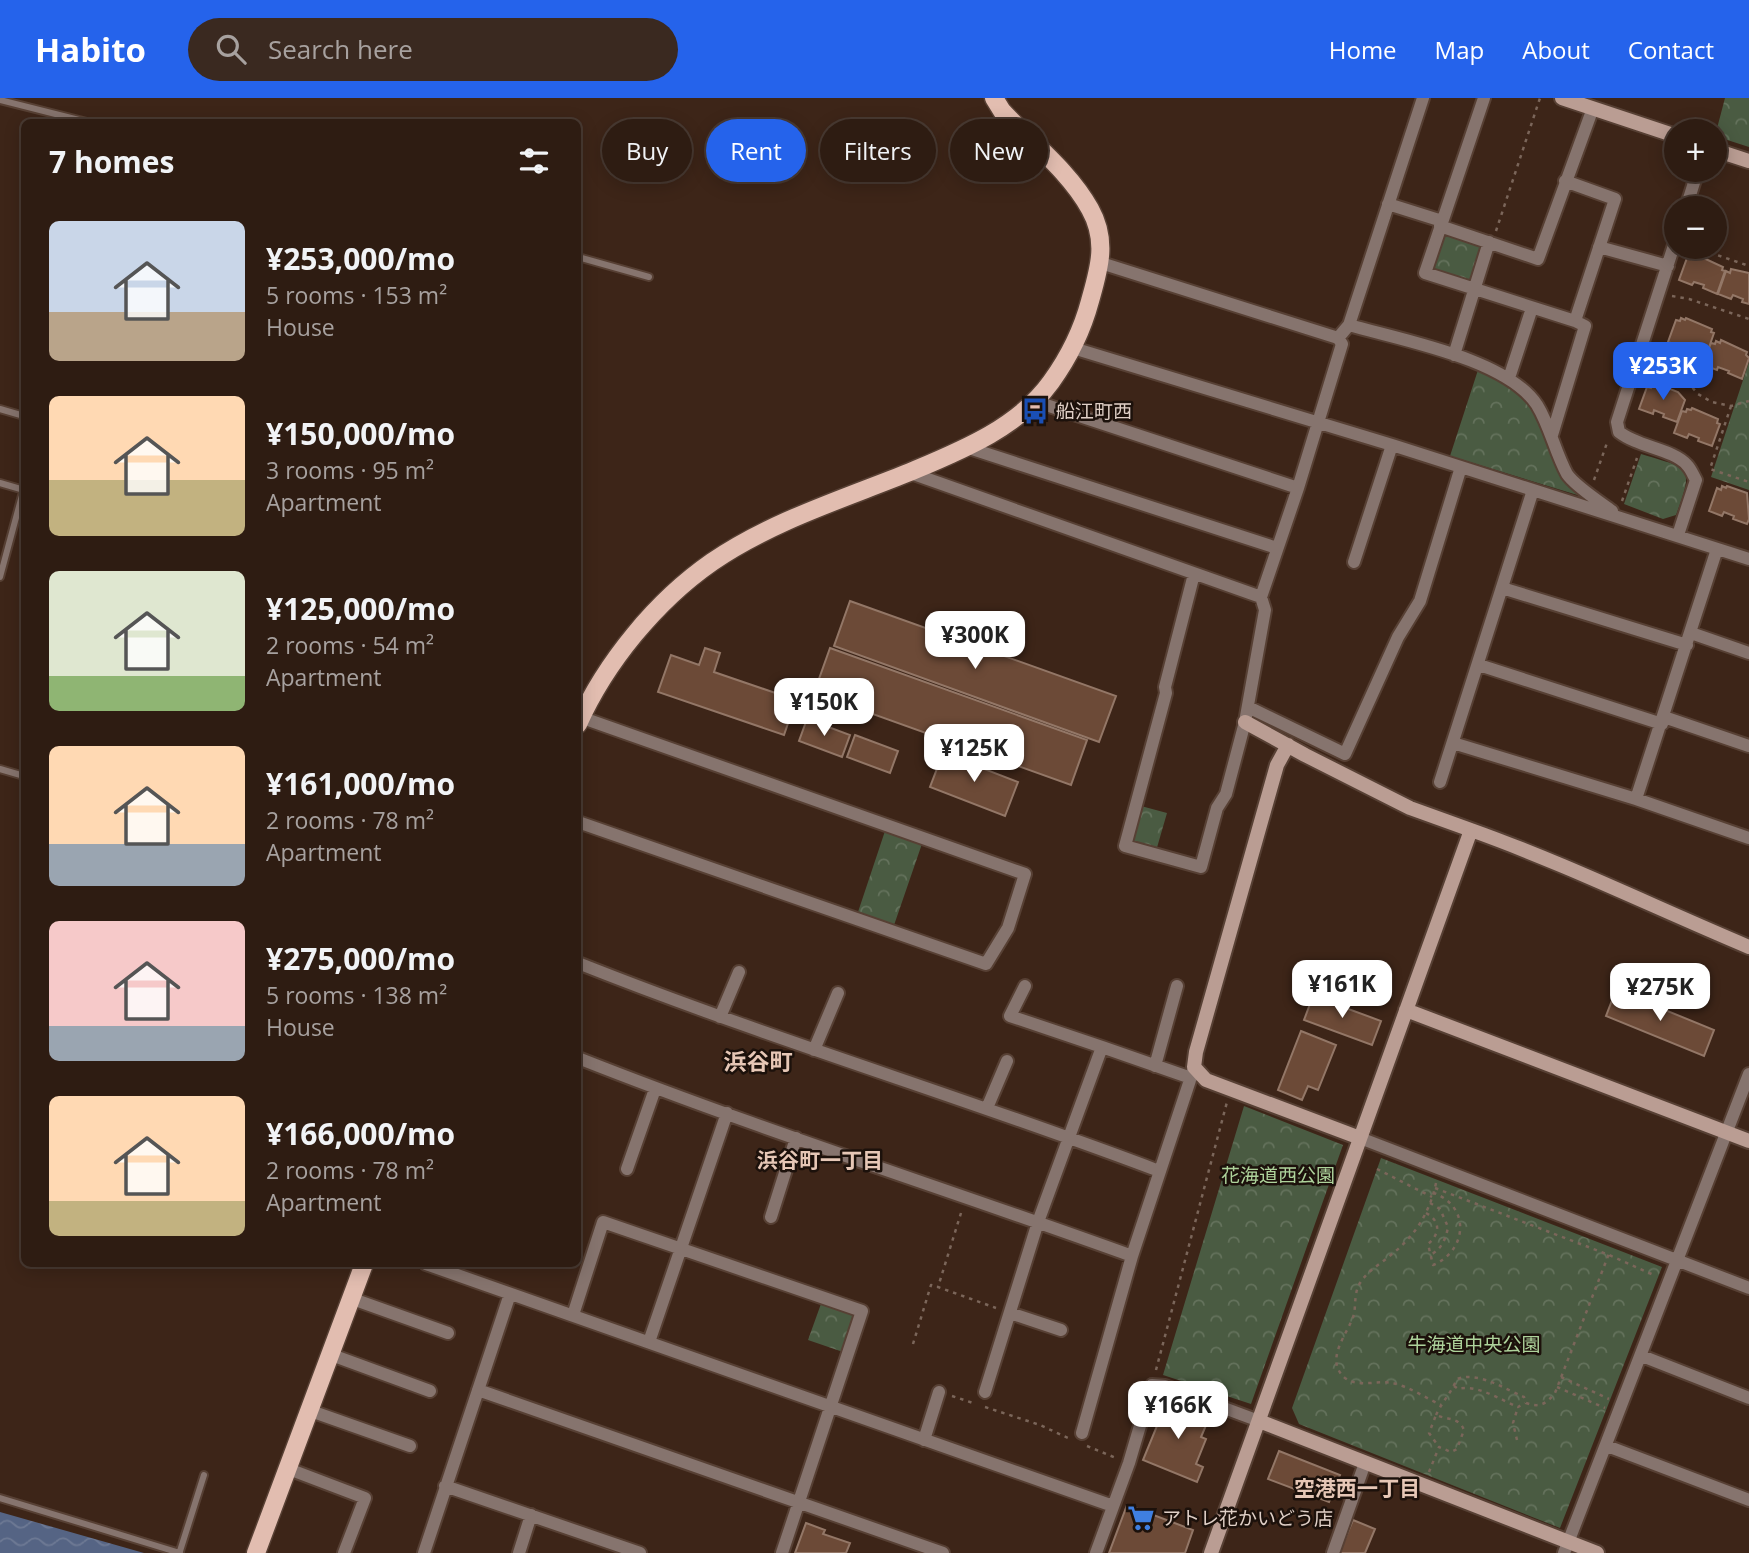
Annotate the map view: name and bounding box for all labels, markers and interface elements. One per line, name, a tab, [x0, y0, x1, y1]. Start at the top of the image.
search box	[188, 18, 678, 81]
text: Habito	[35, 27, 146, 72]
icon: search	[212, 30, 250, 68]
text: Search here	[268, 31, 413, 67]
text: Home	[1329, 33, 1397, 66]
text: Map	[1435, 33, 1484, 66]
text: About	[1522, 33, 1590, 66]
text: Contact	[1628, 33, 1714, 66]
chip: Buy	[602, 119, 692, 182]
chip: Rent	[706, 119, 806, 182]
chip: Filters	[820, 119, 936, 182]
chip: New	[950, 119, 1048, 182]
map controls	[1664, 119, 1727, 259]
button: +	[1664, 119, 1727, 182]
text: 7 homes	[49, 141, 174, 182]
icon: filters	[515, 142, 553, 180]
button: −	[1664, 196, 1727, 259]
text: ¥253,000/mo	[266, 238, 455, 279]
icon: home	[105, 249, 189, 333]
text: 5 rooms · 153 m²	[266, 279, 447, 311]
text: House	[266, 311, 335, 343]
pin: ¥253K	[1614, 342, 1712, 402]
text: ¥253K	[1629, 349, 1697, 381]
bus stop icon: 船江町西	[1020, 396, 1050, 426]
place label: 船江町西	[1056, 398, 1132, 424]
text: ¥150,000/mo	[266, 413, 455, 454]
icon: home	[105, 424, 189, 508]
text: 3 rooms · 95 m²	[266, 454, 434, 486]
text: Apartment	[266, 486, 382, 518]
text: ¥125,000/mo	[266, 588, 455, 629]
icon: home	[105, 599, 189, 683]
pin: ¥300K	[926, 612, 1024, 671]
text: ¥300K	[941, 618, 1009, 650]
text: 2 rooms · 54 m²	[266, 629, 434, 661]
text: Apartment	[266, 661, 382, 693]
pin: ¥150K	[775, 678, 873, 738]
text: ¥150K	[790, 685, 858, 717]
pin: ¥125K	[925, 724, 1023, 784]
text: ¥125K	[940, 731, 1008, 763]
text: ¥161,000/mo	[266, 763, 455, 804]
icon: home	[105, 774, 189, 858]
text: 2 rooms · 78 m²	[266, 804, 434, 836]
text: Apartment	[266, 836, 382, 868]
text: ¥275,000/mo	[266, 938, 455, 979]
icon: home	[105, 949, 189, 1033]
pin: ¥161K	[1293, 960, 1391, 1020]
pin: ¥275K	[1611, 964, 1709, 1023]
text: ¥161K	[1308, 967, 1376, 999]
text: ¥275K	[1626, 970, 1694, 1002]
text: 5 rooms · 138 m²	[266, 979, 447, 1011]
text: House	[266, 1011, 335, 1043]
district label: 浜谷町	[724, 1045, 793, 1077]
text: ¥166,000/mo	[266, 1113, 455, 1154]
icon: home	[105, 1124, 189, 1208]
district label: 浜谷町一丁目	[757, 1146, 883, 1174]
text: 2 rooms · 78 m²	[266, 1154, 434, 1186]
park label: 花海道西公園	[1221, 1162, 1335, 1188]
text: Apartment	[266, 1186, 382, 1218]
park label: 牛海道中央公園	[1407, 1331, 1541, 1357]
pin: ¥166K	[1129, 1382, 1227, 1441]
text: ¥166K	[1144, 1388, 1212, 1420]
district label: 空港西一丁目	[1294, 1474, 1420, 1502]
supermarket icon: アトレ花かいどう店	[1126, 1503, 1156, 1533]
place label: アトレ花かいどう店	[1162, 1505, 1333, 1531]

